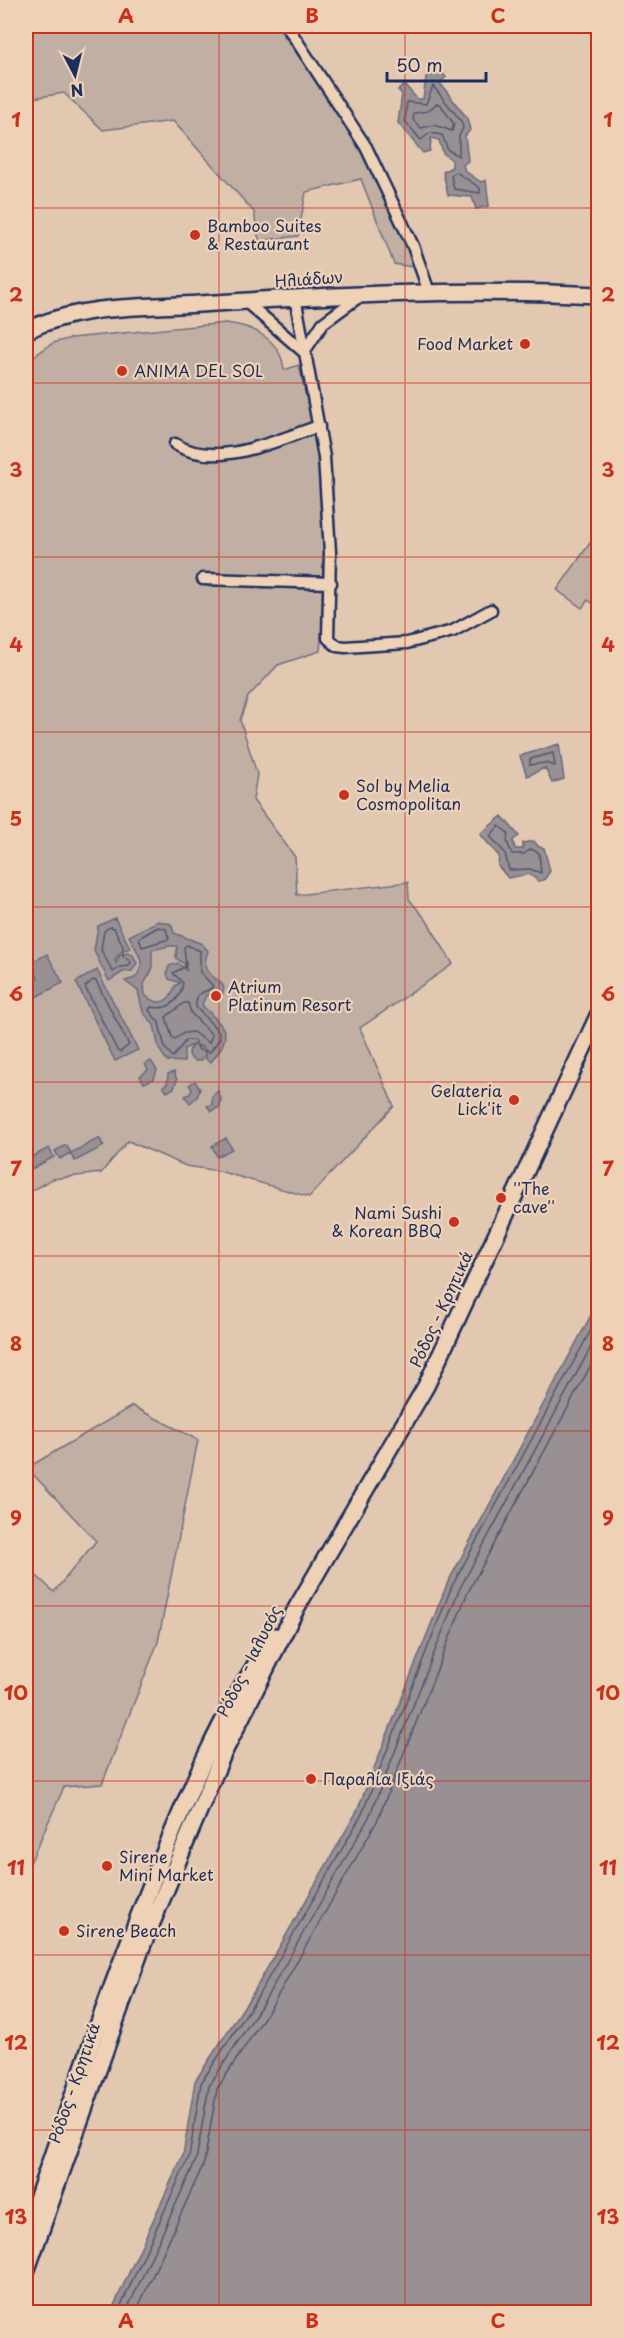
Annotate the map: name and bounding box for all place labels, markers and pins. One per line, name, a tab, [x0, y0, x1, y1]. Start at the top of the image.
place label: Bamboo Suites & Restaurant	[207, 213, 321, 255]
marker: Bamboo Suites & Restaurant	[188, 228, 202, 242]
place label: Food Market	[417, 331, 513, 355]
marker: Food Market	[518, 337, 532, 351]
place label: ANIMA DEL SOL	[134, 358, 263, 382]
marker: ANIMA DEL SOL	[115, 364, 129, 378]
place label: Sol by Melia Cosmopolitan	[356, 773, 461, 815]
marker: Sol by Melia Cosmopolitan	[337, 788, 351, 802]
place label: Atrium Platinum Resort	[228, 974, 352, 1016]
marker: Atrium Platinum Resort	[209, 989, 223, 1003]
place label: Gelateria Lick'it	[431, 1078, 502, 1120]
marker: Gelateria Lick'it	[507, 1093, 521, 1107]
place label: ''The cave''	[513, 1176, 555, 1218]
marker: ''The cave''	[494, 1191, 508, 1205]
place label: Nami Sushi & Korean BBQ	[331, 1200, 442, 1242]
marker: Nami Sushi & Korean BBQ	[447, 1215, 461, 1229]
place label: Παραλία Ιξιάς	[323, 1766, 434, 1790]
marker: Παραλία Ιξιάς	[304, 1772, 318, 1786]
place label: Sirene Mini Market	[119, 1844, 214, 1886]
marker: Sirene Mini Market	[100, 1859, 114, 1873]
place label: Sirene Beach	[76, 1918, 176, 1942]
marker: Sirene Beach	[57, 1924, 71, 1938]

